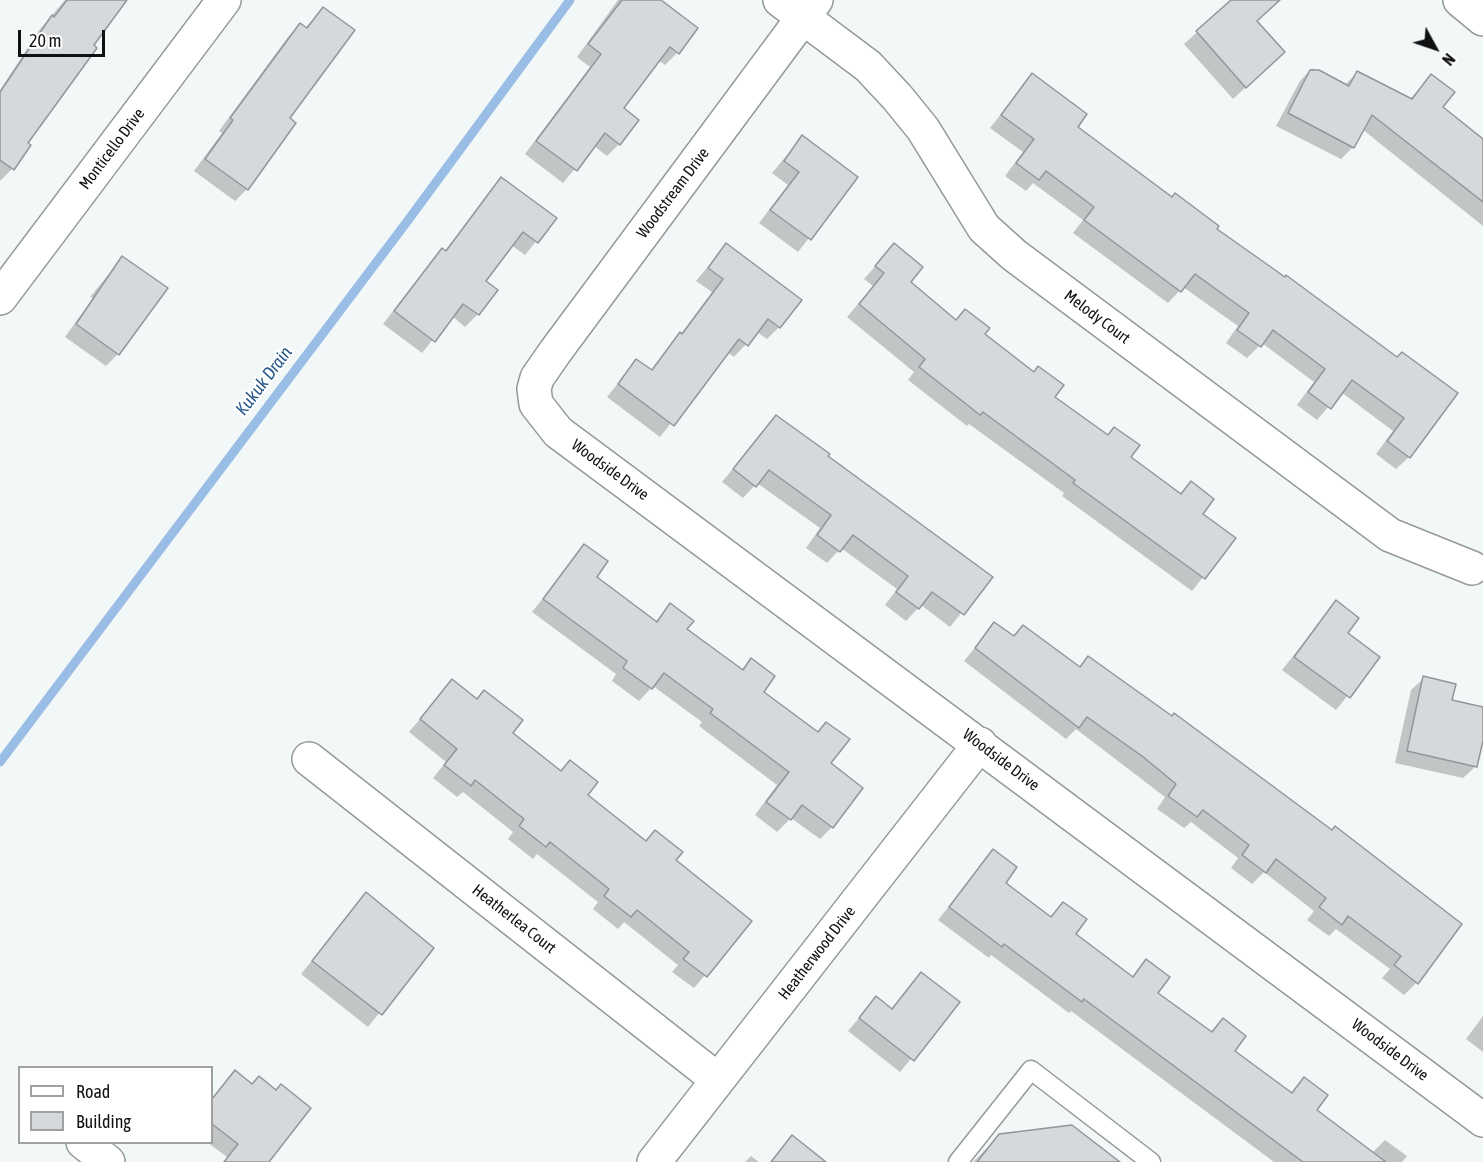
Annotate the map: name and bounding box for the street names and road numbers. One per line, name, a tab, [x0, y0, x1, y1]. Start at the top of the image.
street label: Monticello Drive	[75, 105, 149, 193]
street label: Woodstream Drive	[633, 144, 713, 242]
street label: Melody Court	[1060, 286, 1134, 348]
street label: Woodside Drive	[567, 435, 653, 505]
street label: Woodside Drive	[959, 725, 1043, 795]
street label: Heatherlea Court	[468, 880, 560, 958]
street label: Heatherwood Drive	[774, 902, 860, 1004]
street label: Woodside Drive	[1348, 1015, 1432, 1085]

